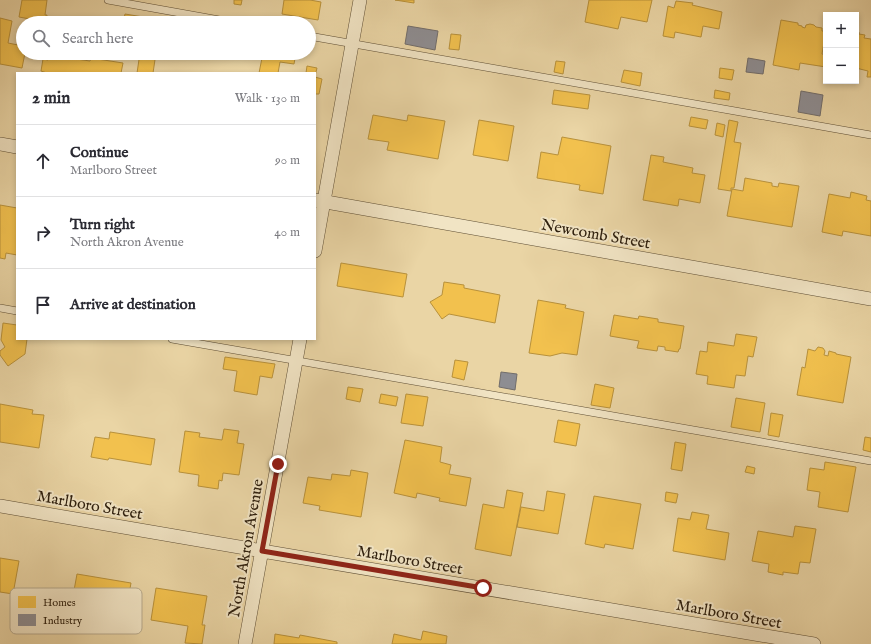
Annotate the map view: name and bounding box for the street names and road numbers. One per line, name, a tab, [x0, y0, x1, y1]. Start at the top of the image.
street label: Newcomb Street	[539, 216, 652, 255]
street label: North Akron Avenue	[225, 478, 269, 619]
street label: Marlboro Street	[35, 487, 145, 525]
street label: Marlboro Street	[355, 542, 465, 580]
street label: Marlboro Street	[674, 596, 784, 634]

